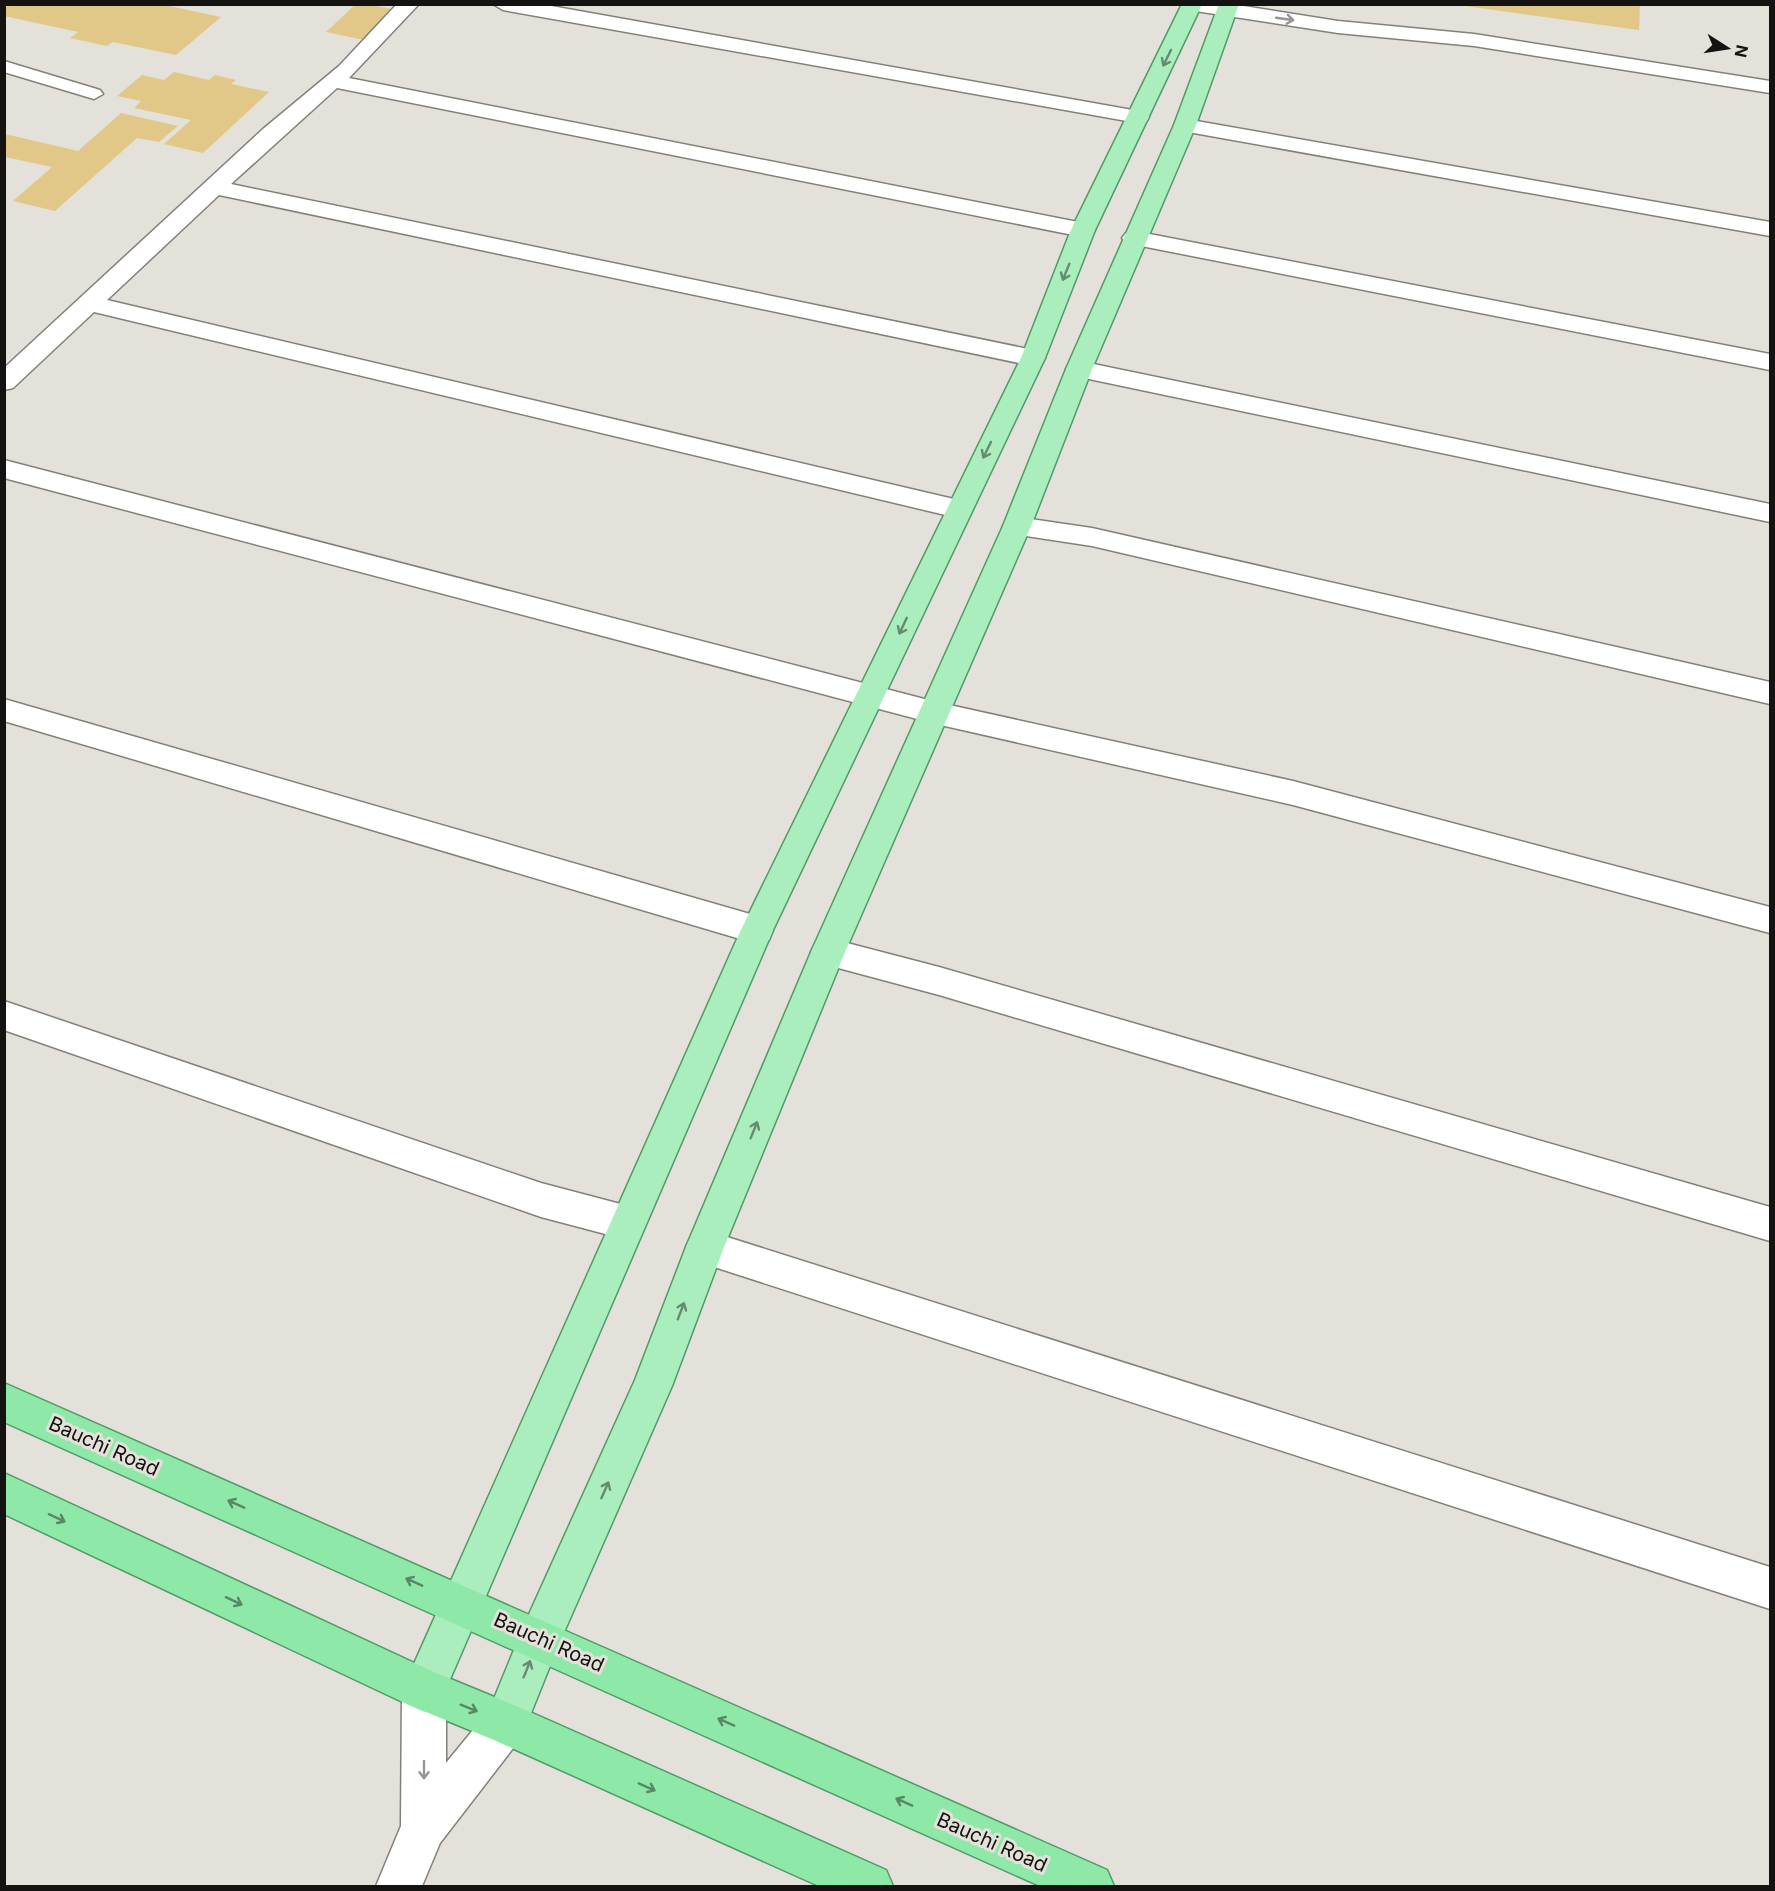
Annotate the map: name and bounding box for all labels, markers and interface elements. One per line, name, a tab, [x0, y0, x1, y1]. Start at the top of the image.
one-way arrow	[1274, 13, 1294, 24]
north arrow	[1697, 18, 1757, 78]
text: N	[1731, 43, 1753, 59]
one-way arrow	[1160, 48, 1172, 66]
one-way arrow	[1060, 262, 1071, 281]
one-way arrow	[981, 441, 992, 459]
one-way arrow	[897, 617, 909, 635]
one-way arrow	[749, 1121, 760, 1140]
one-way arrow	[676, 1302, 687, 1320]
street label: Bauchi Road	[45, 1411, 163, 1481]
one-way arrow	[600, 1482, 612, 1500]
one-way arrow	[227, 1497, 245, 1509]
one-way arrow	[48, 1513, 66, 1525]
one-way arrow	[405, 1576, 423, 1587]
one-way arrow	[224, 1596, 242, 1608]
street label: Bauchi Road	[490, 1607, 608, 1677]
one-way arrow	[523, 1660, 534, 1679]
one-way arrow	[459, 1703, 477, 1714]
one-way arrow	[718, 1716, 736, 1727]
one-way arrow	[418, 1759, 430, 1779]
one-way arrow	[638, 1781, 656, 1793]
one-way arrow	[895, 1796, 914, 1807]
street label: Bauchi Road	[933, 1807, 1051, 1877]

